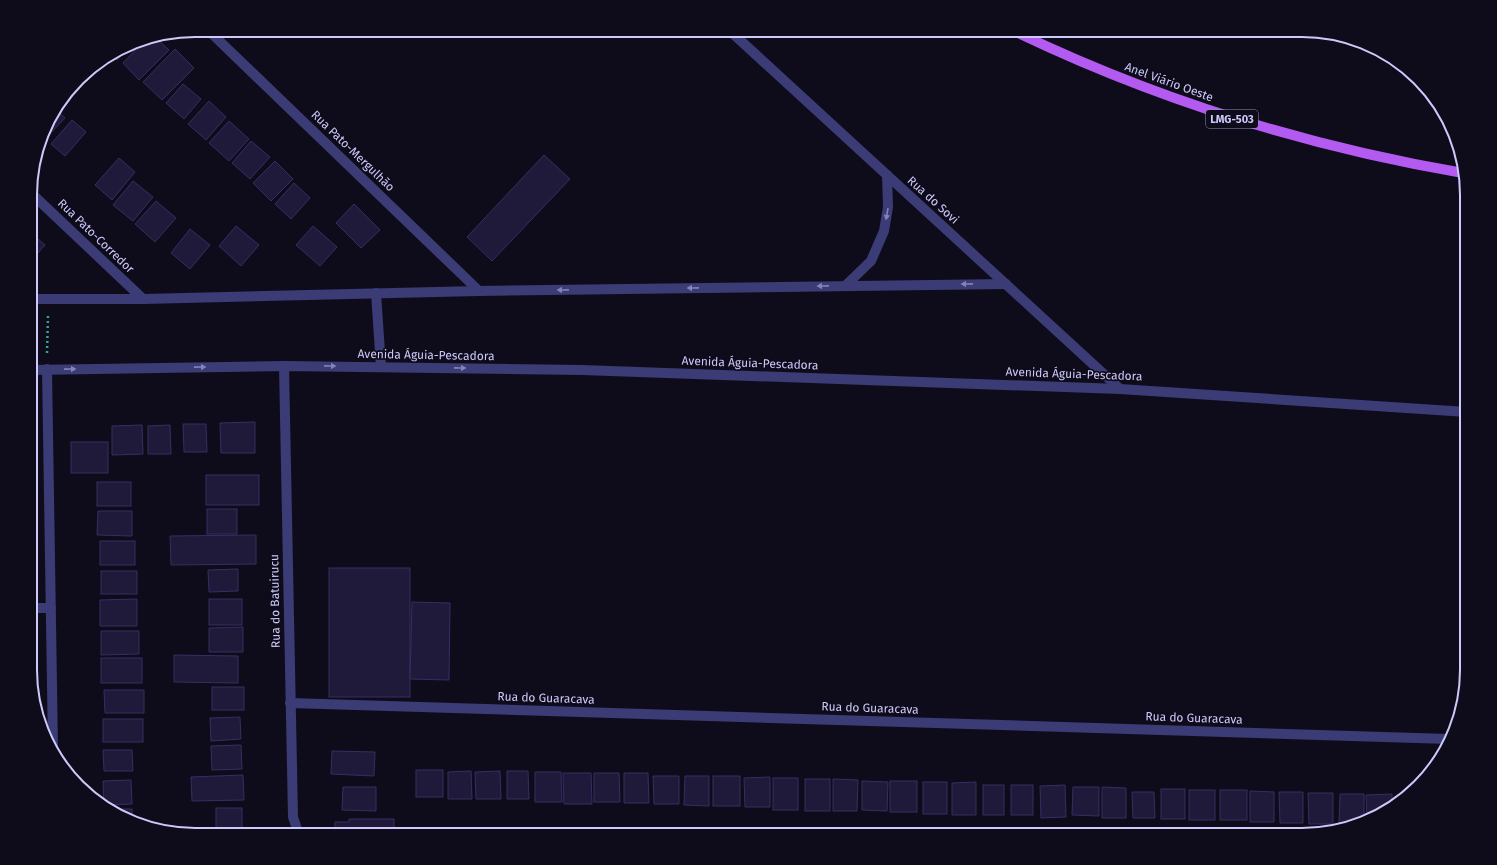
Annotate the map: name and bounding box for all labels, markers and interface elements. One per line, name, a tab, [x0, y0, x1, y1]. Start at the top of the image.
street label: Anel Viário Oeste	[1123, 60, 1215, 104]
street label: Rua Pato-Mergulhão	[308, 108, 398, 194]
road number: LMG-503	[1206, 110, 1258, 128]
street label: Rua do Sovi	[904, 173, 962, 227]
street label: Rua Pato-Corredor	[55, 196, 137, 276]
one-way arrow	[884, 208, 890, 220]
one-way arrow	[960, 281, 973, 287]
one-way arrow	[816, 283, 829, 289]
one-way arrow	[686, 285, 699, 291]
one-way arrow	[557, 286, 569, 293]
street label: Avenida Águia-Pescadora	[357, 346, 495, 363]
street label: Avenida Águia-Pescadora	[681, 353, 819, 372]
one-way arrow	[324, 363, 337, 369]
one-way arrow	[194, 364, 207, 370]
street label: Avenida Águia-Pescadora	[1005, 364, 1143, 383]
one-way arrow	[454, 365, 467, 371]
one-way arrow	[64, 366, 77, 372]
street label: Rua do Batuirucu	[267, 554, 283, 648]
street label: Rua do Guaracava	[497, 689, 595, 707]
street label: Rua do Guaracava	[821, 699, 919, 717]
street label: Rua do Guaracava	[1145, 709, 1243, 727]

